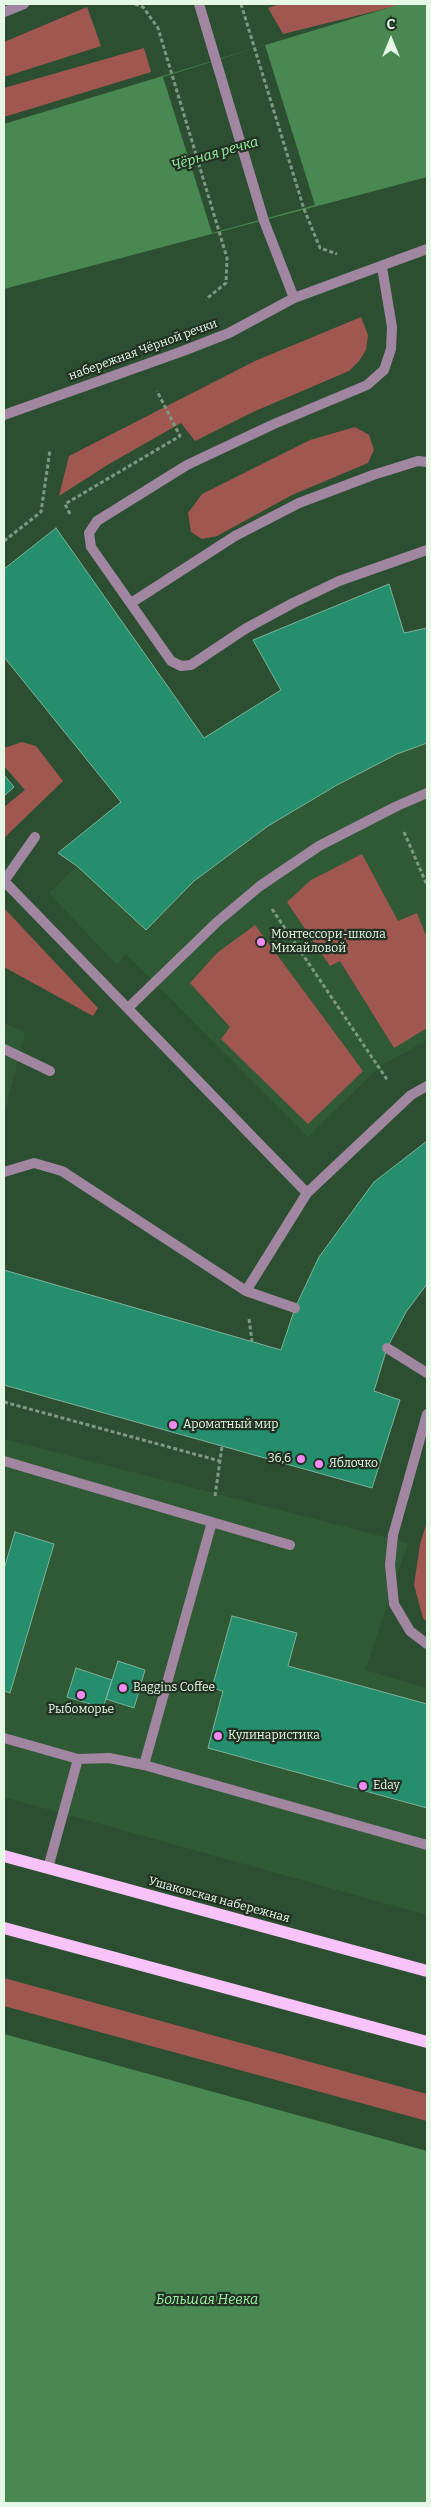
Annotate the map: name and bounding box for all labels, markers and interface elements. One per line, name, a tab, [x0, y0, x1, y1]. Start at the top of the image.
north arrow	[366, 15, 416, 65]
text: С	[387, 16, 395, 33]
water label: Чёрная речка	[170, 134, 260, 174]
street label: набережная Чёрной речки	[67, 316, 219, 384]
place label: Монтессори-школа Михайловой	[271, 928, 386, 956]
marker: Монтессори-школа Михайловой	[255, 936, 267, 948]
place label: Ароматный мир	[183, 1418, 278, 1432]
marker: Ароматный мир	[167, 1419, 179, 1431]
place label: 36,6	[268, 1452, 291, 1466]
marker: 36,6	[295, 1453, 307, 1465]
place label: Яблочко	[329, 1457, 378, 1471]
marker: Яблочко	[313, 1458, 325, 1470]
place label: Baggins Coffee	[133, 1681, 215, 1695]
marker: Baggins Coffee	[117, 1682, 129, 1694]
marker: Рыбоморье	[75, 1689, 87, 1701]
place label: Рыбоморье	[48, 1703, 114, 1717]
place label: Кулинаристика	[228, 1729, 320, 1743]
marker: Кулинаристика	[212, 1730, 224, 1742]
place label: Eday	[373, 1779, 400, 1793]
marker: Eday	[357, 1780, 369, 1792]
street label: Ушаковская набережная	[147, 1874, 291, 1926]
water label: Большая Невка	[156, 2292, 258, 2308]

